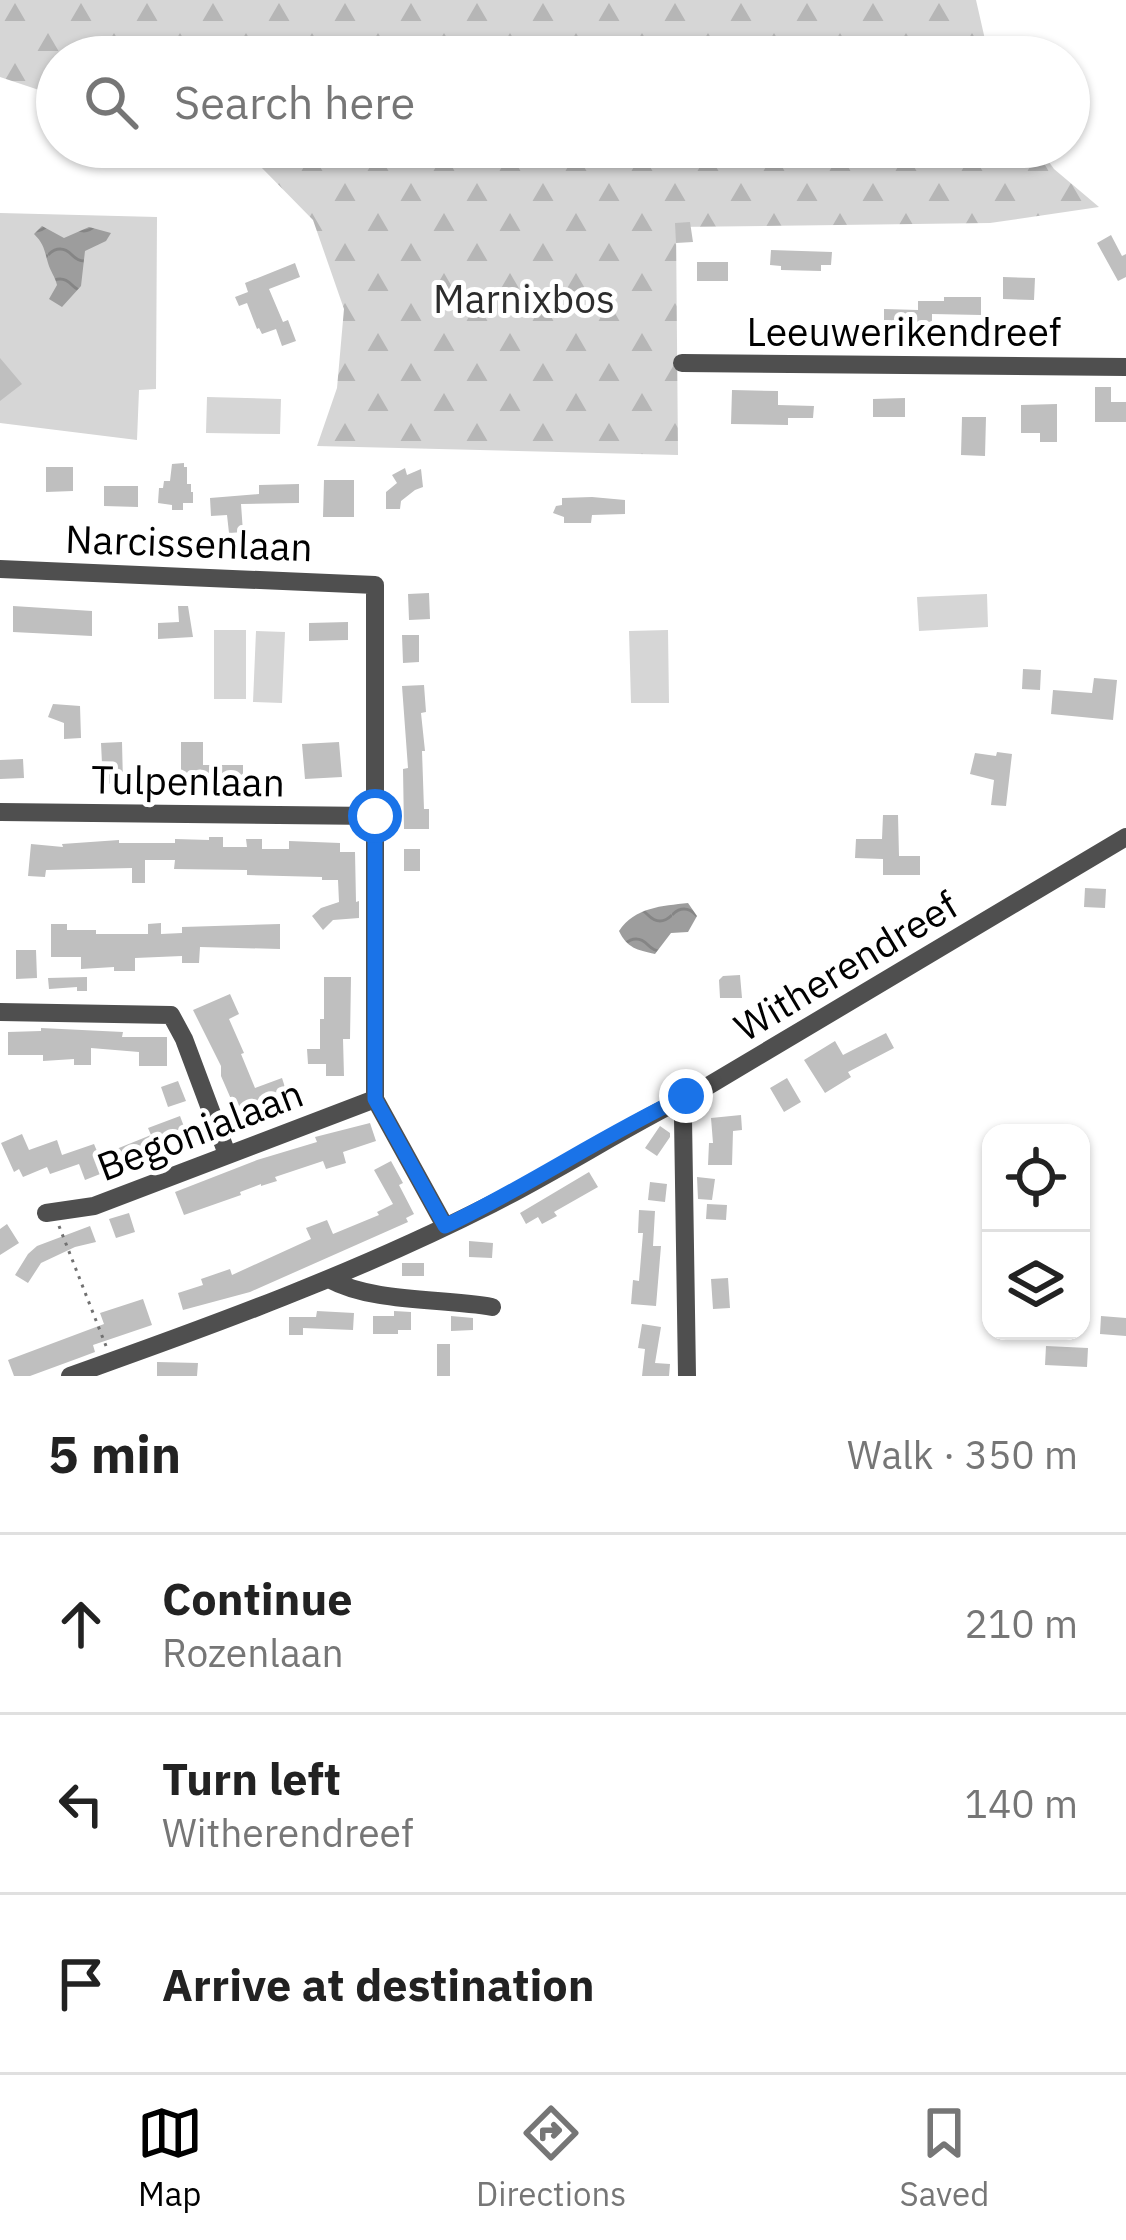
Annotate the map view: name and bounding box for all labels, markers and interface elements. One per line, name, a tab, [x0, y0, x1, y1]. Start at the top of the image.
search box	[36, 36, 1090, 168]
icon: search	[78, 69, 144, 135]
text: Search here	[174, 73, 415, 131]
park label: Marnixbos	[433, 273, 615, 324]
street label: Leeuwerikendreef	[746, 306, 1062, 357]
street label: Narcissenlaan	[64, 513, 314, 572]
street label: Tulpenlaan	[91, 753, 285, 808]
route start	[348, 789, 402, 843]
street label: Witherendreef	[725, 879, 967, 1052]
street label: Begonialaan	[90, 1067, 310, 1192]
route end	[659, 1069, 713, 1123]
map controls	[982, 1124, 1090, 1340]
button: locate	[982, 1124, 1090, 1232]
button: layers	[982, 1232, 1090, 1340]
text: 5 min	[48, 1421, 181, 1487]
text: Walk · 350 m	[847, 1429, 1078, 1480]
text: Continue	[162, 1569, 353, 1627]
icon: ahead	[48, 1591, 114, 1657]
text: 210 m	[965, 1598, 1078, 1649]
text: Rozenlaan	[162, 1627, 344, 1678]
text: Turn left	[162, 1749, 341, 1807]
icon: left	[48, 1771, 114, 1837]
text: 140 m	[965, 1778, 1078, 1829]
text: Witherendreef	[162, 1807, 414, 1858]
icon: arrive	[48, 1951, 114, 2017]
text: Arrive at destination	[162, 1955, 595, 2013]
tab: Map	[137, 2100, 203, 2215]
tab: Directions	[476, 2100, 626, 2215]
tab: Saved	[900, 2100, 989, 2215]

